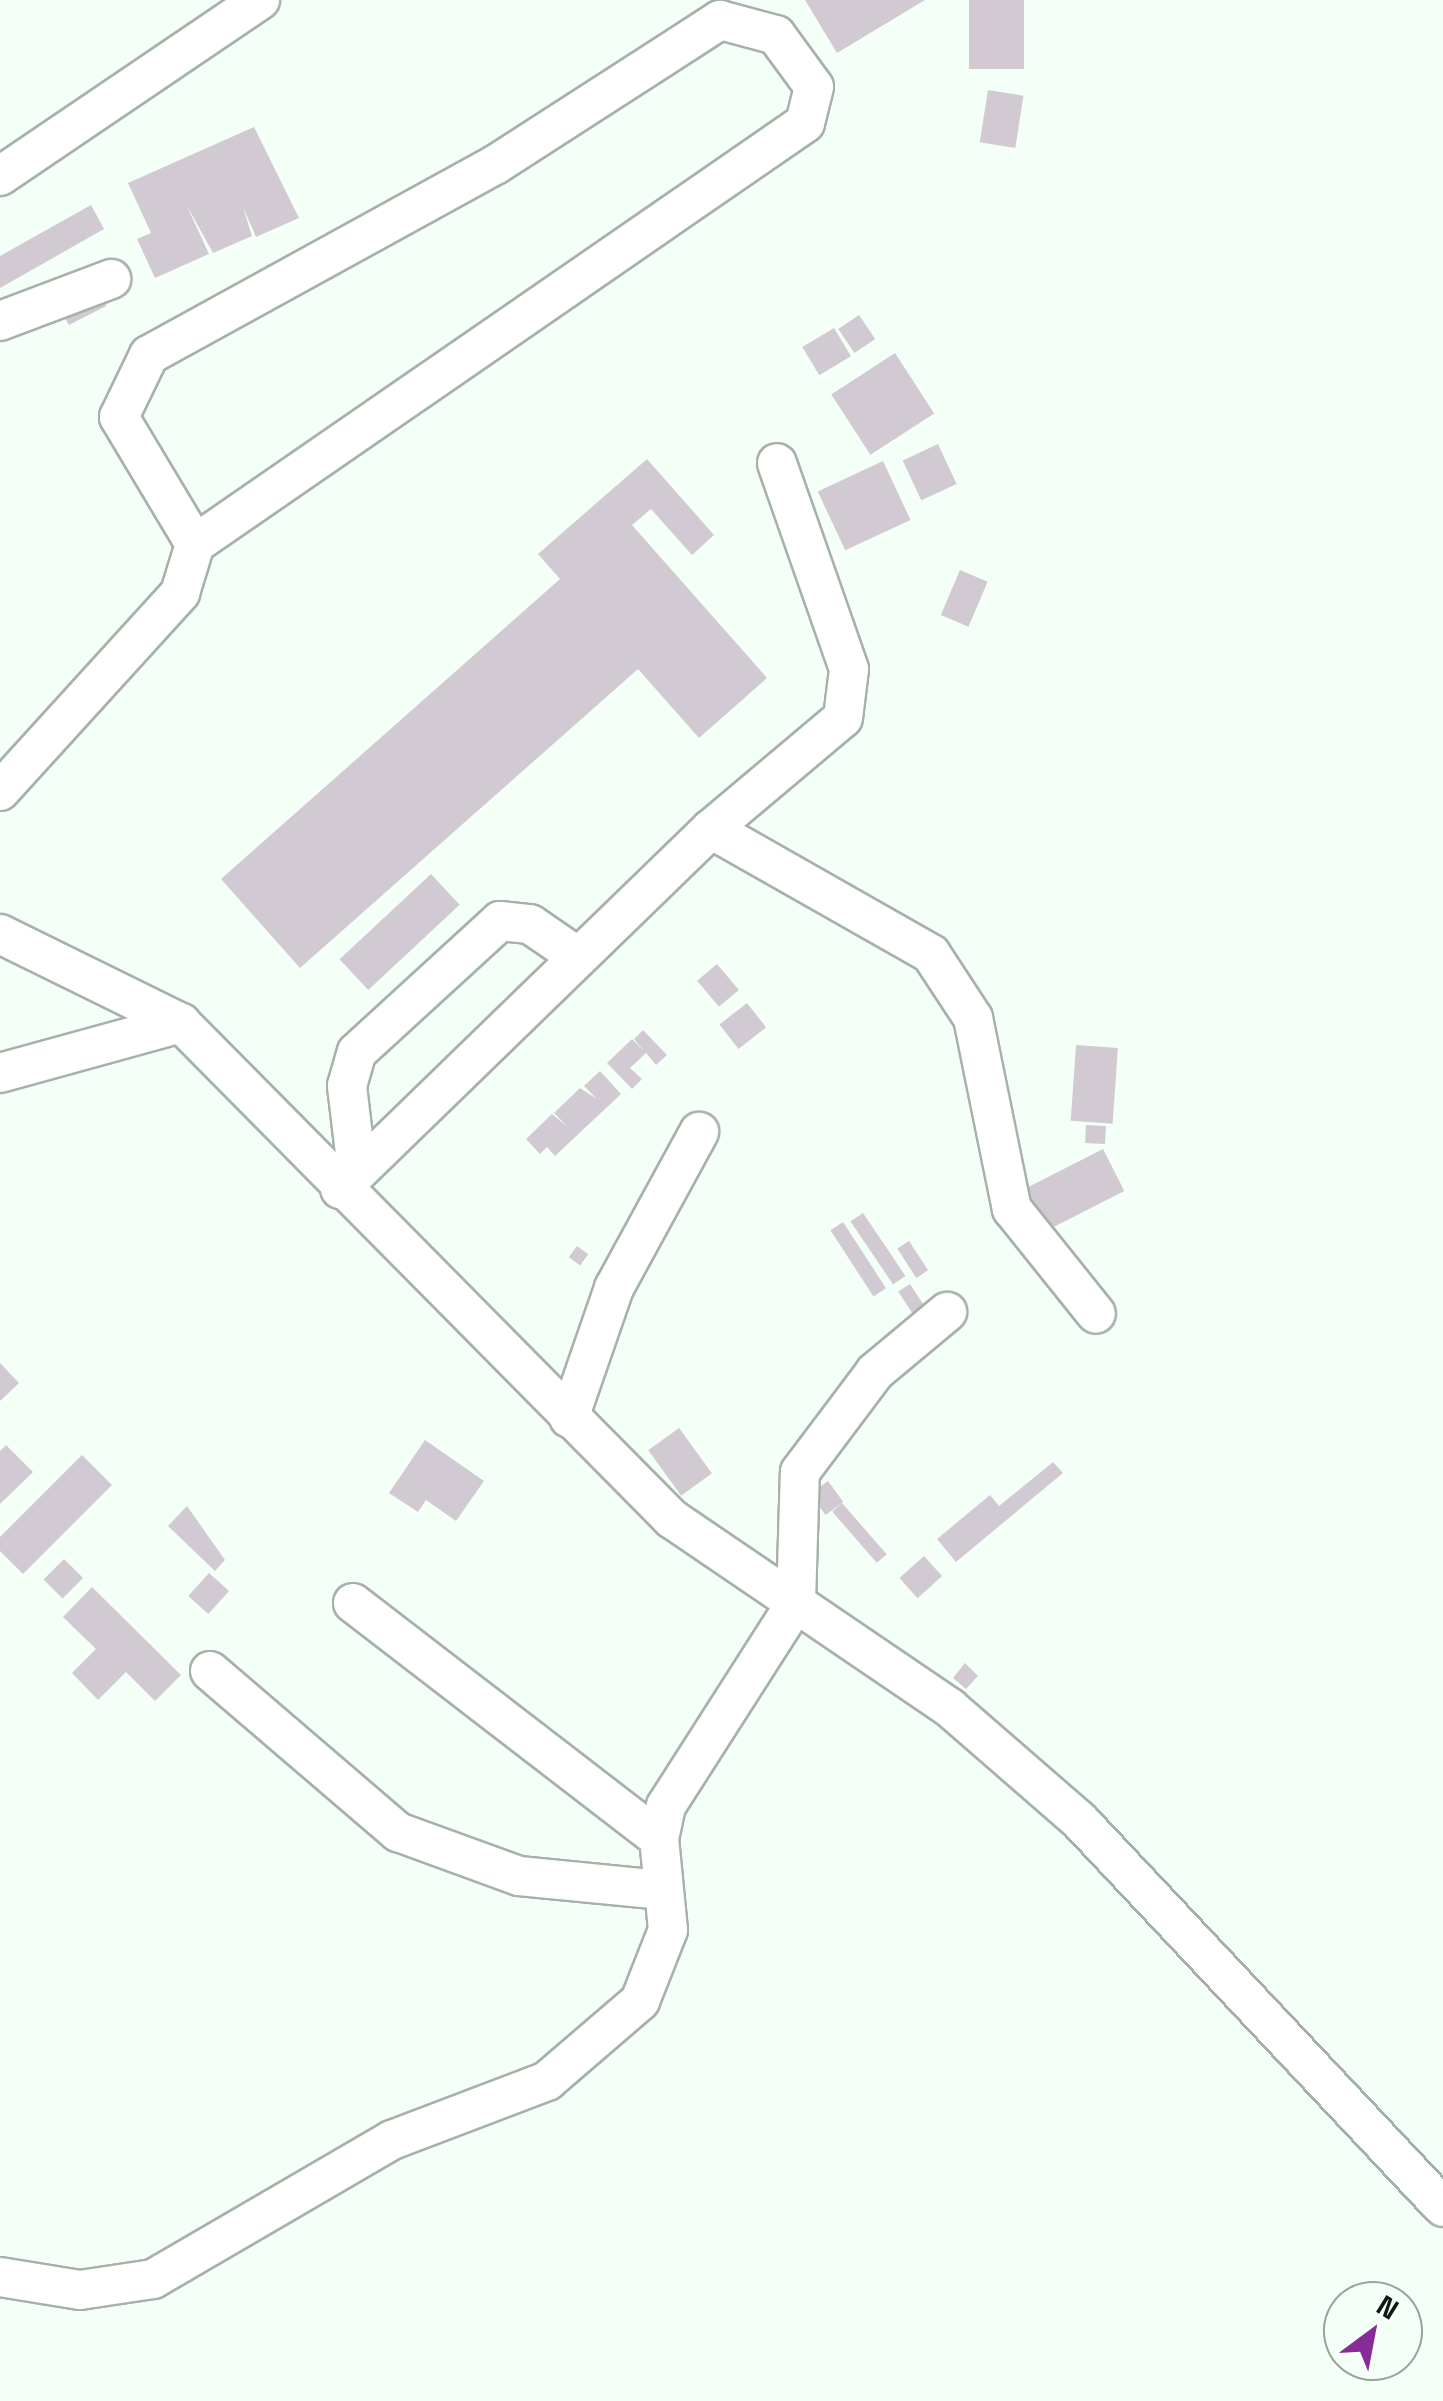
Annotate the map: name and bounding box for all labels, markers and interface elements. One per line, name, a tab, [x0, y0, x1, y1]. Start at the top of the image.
north arrow	[1323, 2281, 1423, 2381]
text: N	[1370, 2287, 1405, 2327]

